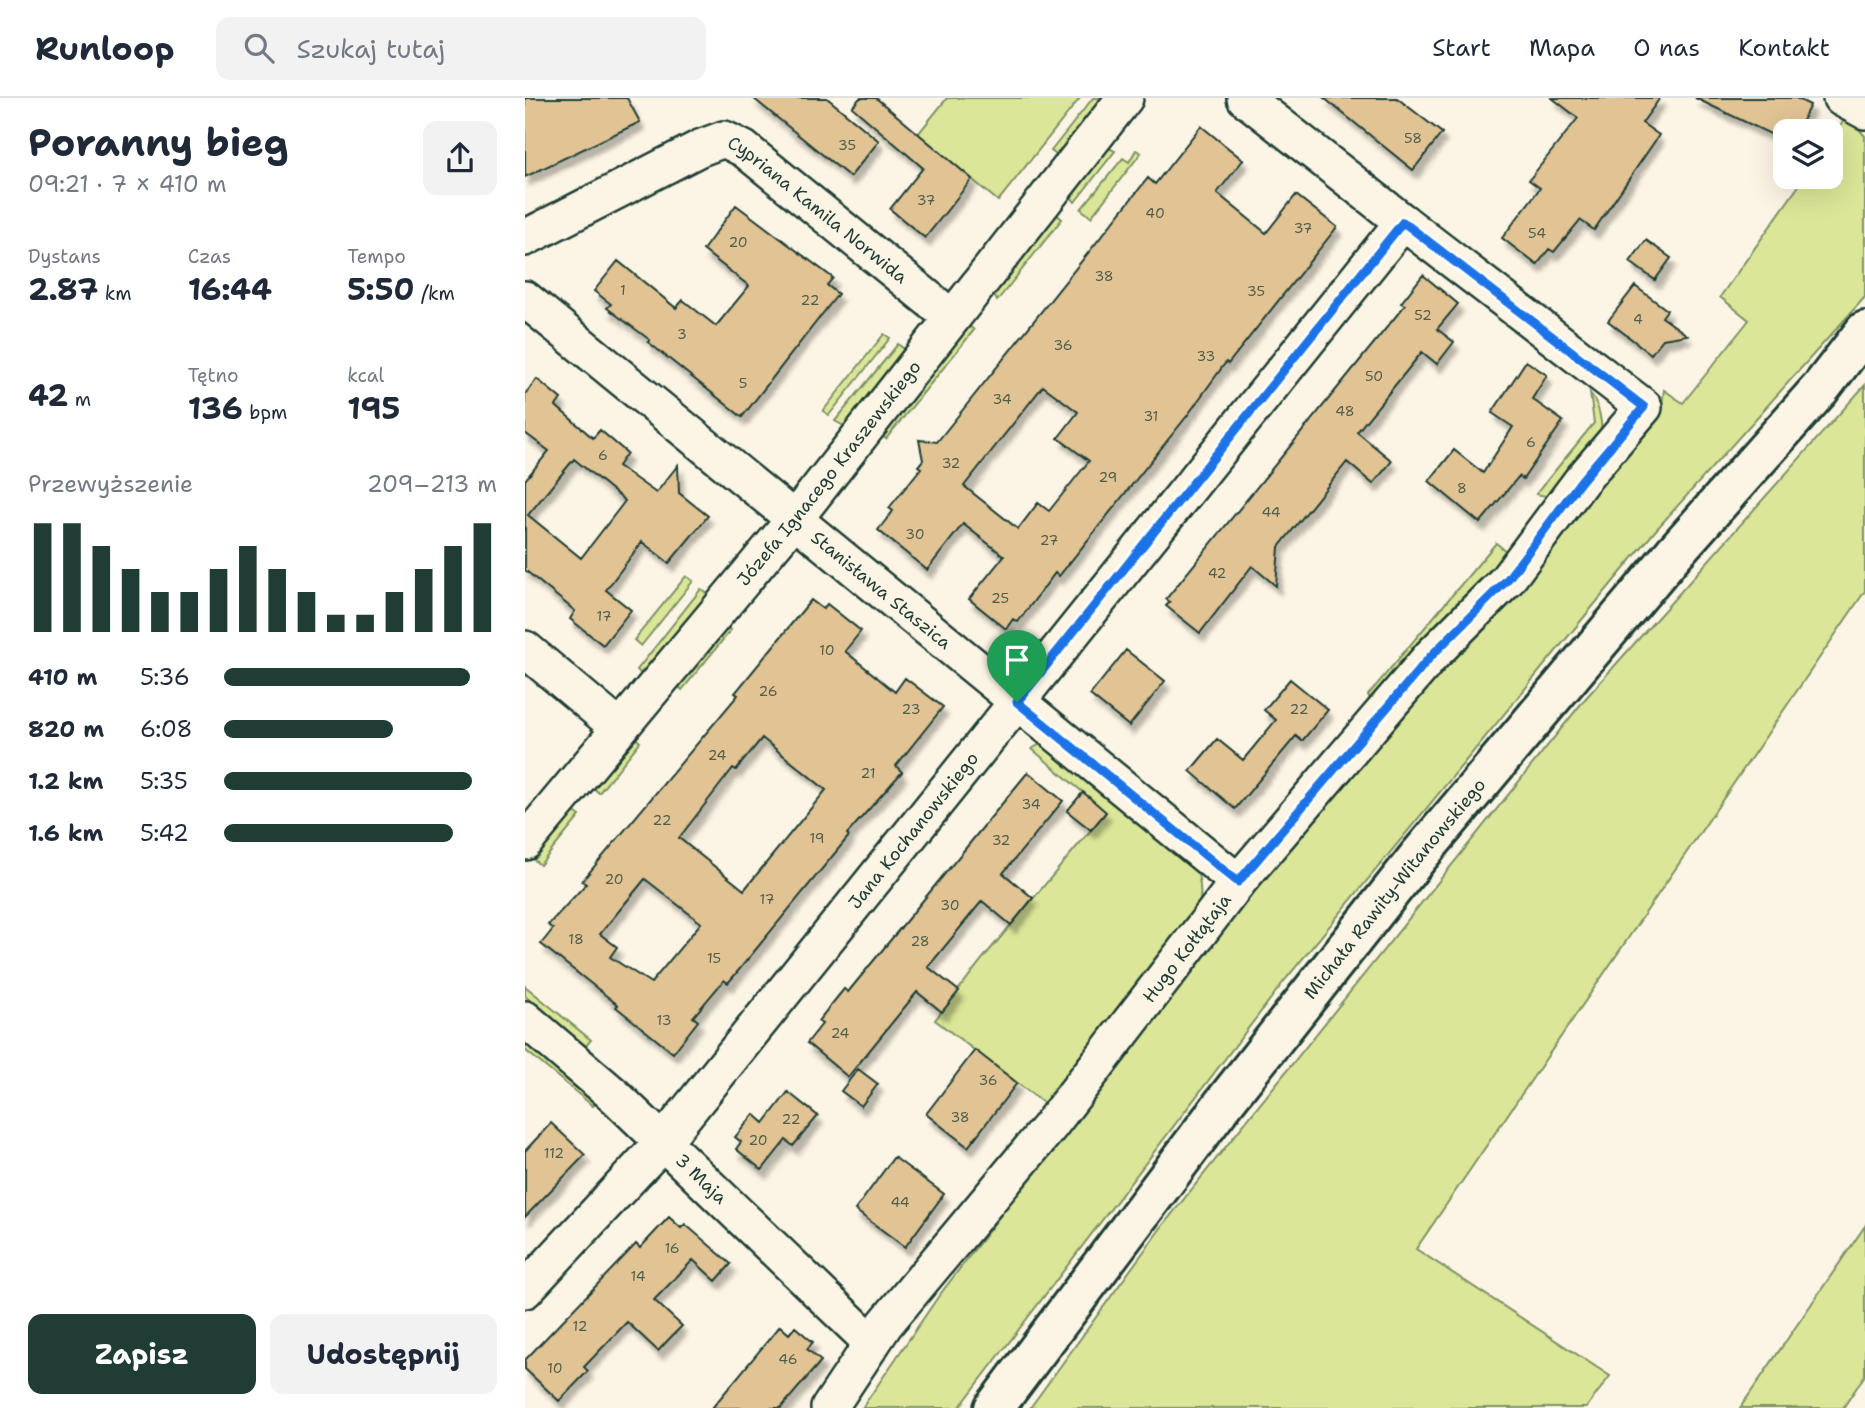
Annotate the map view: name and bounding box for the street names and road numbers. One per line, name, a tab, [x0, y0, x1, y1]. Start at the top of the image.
street label: Cypriana Kamila Norwida	[724, 131, 913, 289]
street label: Józefa Ignacego Kraszewskiego	[732, 356, 926, 591]
street label: Stanisława Staszica	[806, 526, 956, 655]
street label: Jana Kochanowskiego	[843, 747, 984, 914]
street label: Michała Rawity-Witanowskiego	[1298, 773, 1491, 1004]
street label: Hugo Kołłątaja	[1137, 889, 1237, 1008]
street label: 3 Maja	[670, 1148, 732, 1209]

